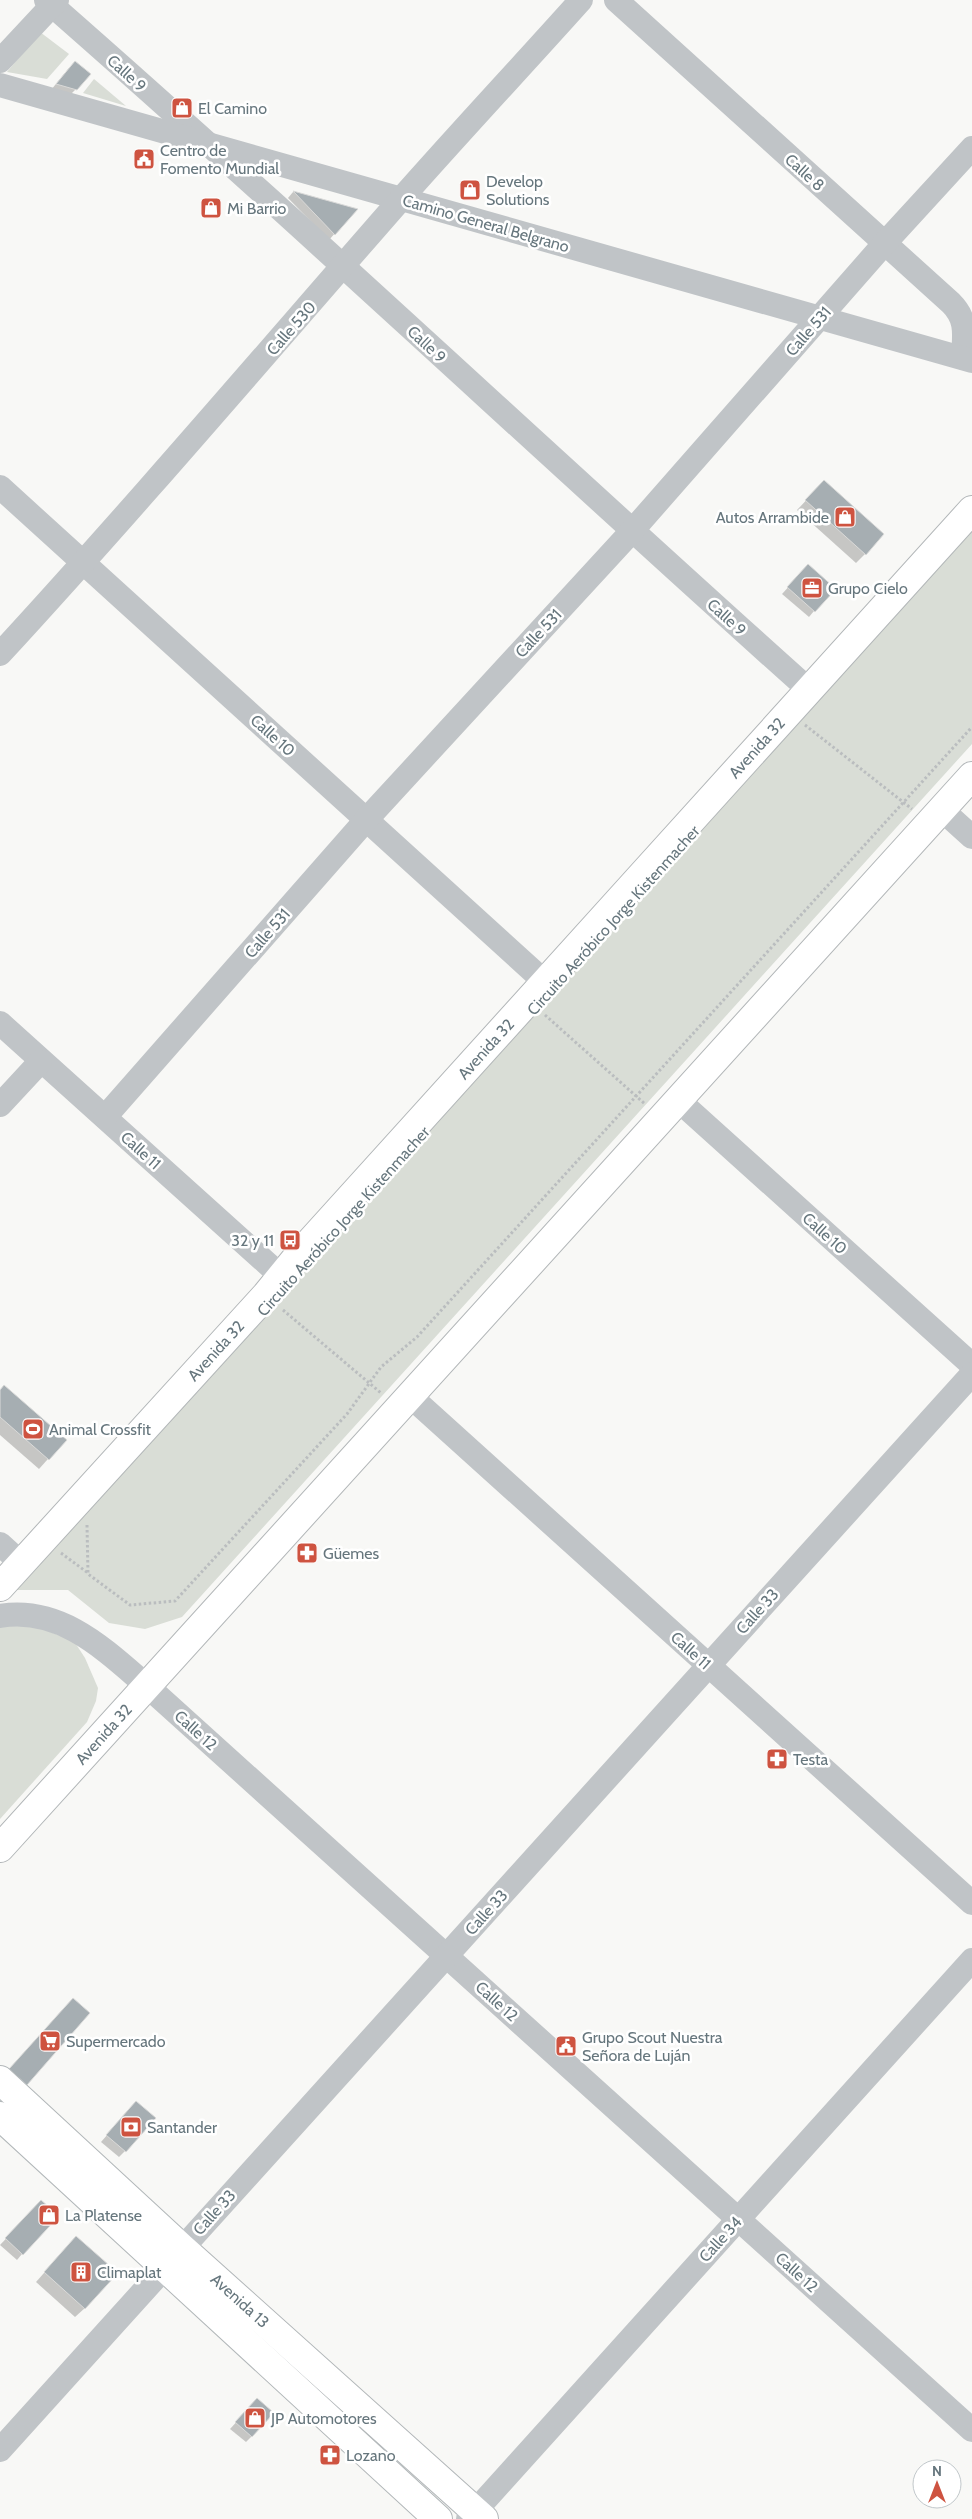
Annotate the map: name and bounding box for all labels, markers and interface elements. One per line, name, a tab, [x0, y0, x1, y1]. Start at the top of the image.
street label: Calle 9	[103, 51, 150, 96]
shop icon: El Camino	[170, 96, 194, 120]
place label: El Camino	[198, 99, 267, 118]
place label: Centro de Fomento Mundial	[160, 141, 279, 178]
public building icon: Centro de Fomento Mundial	[132, 147, 156, 171]
street label: Calle 8	[781, 150, 828, 195]
place label: Develop Solutions	[486, 172, 550, 209]
shop icon: Develop Solutions	[458, 178, 482, 202]
street label: Camino General Belgrano	[400, 191, 571, 256]
shop icon: Mi Barrio	[199, 196, 223, 220]
place label: Mi Barrio	[227, 199, 287, 218]
street label: Calle 530	[263, 297, 320, 359]
street label: Calle 531	[782, 303, 835, 360]
street label: Calle 9	[403, 322, 450, 367]
shop icon: Autos Arrambide	[833, 505, 857, 529]
place label: Autos Arrambide	[716, 508, 829, 527]
office icon: Grupo Cielo	[800, 576, 824, 600]
place label: Grupo Cielo	[828, 579, 908, 598]
street label: Calle 9	[703, 595, 750, 640]
street label: Calle 531	[511, 605, 566, 662]
street label: Calle 10	[247, 711, 299, 760]
street label: Avenida 32	[725, 714, 789, 782]
street label: Circuito Aeróbico Jorge Kistenmacher	[523, 821, 704, 1019]
street label: Calle 531	[241, 905, 294, 962]
street label: Avenida 32	[454, 1015, 518, 1083]
street label: Circuito Aeróbico Jorge Kistenmacher	[253, 1122, 434, 1320]
street label: Calle 11	[117, 1128, 165, 1173]
street label: Calle 10	[799, 1209, 851, 1258]
bus stop icon: 32 y 11	[278, 1228, 302, 1252]
place label: 32 y 11	[231, 1231, 274, 1250]
street label: Avenida 32	[184, 1317, 248, 1385]
sports icon: Animal Crossfit	[21, 1417, 45, 1441]
place label: Animal Crossfit	[49, 1420, 152, 1439]
pharmacy icon: Güemes	[295, 1541, 319, 1565]
place label: Güemes	[323, 1544, 379, 1563]
street label: Calle 33	[732, 1585, 783, 1638]
street label: Calle 11	[667, 1628, 715, 1673]
street label: Avenida 32	[72, 1700, 136, 1768]
street label: Calle 12	[171, 1706, 221, 1754]
pharmacy icon: Testa	[765, 1747, 789, 1771]
place label: Testa	[793, 1750, 828, 1769]
street label: Calle 33	[461, 1886, 512, 1939]
street label: Calle 12	[472, 1977, 522, 2025]
place label: Grupo Scout Nuestra Señora de Luján	[582, 2028, 723, 2065]
supermarket icon: Supermercado	[38, 2029, 62, 2053]
place label: Supermercado	[66, 2032, 166, 2051]
public building icon: Grupo Scout Nuestra Señora de Luján	[554, 2034, 578, 2058]
bank icon: Santander	[119, 2115, 143, 2139]
place label: Santander	[147, 2118, 218, 2137]
street label: Calle 33	[189, 2186, 240, 2239]
shop icon: La Platense	[37, 2203, 61, 2227]
place label: La Platense	[65, 2206, 142, 2225]
street label: Calle 34	[695, 2213, 746, 2266]
street label: Calle 12	[772, 2248, 822, 2296]
building icon: Climaplat	[69, 2260, 93, 2284]
place label: Climaplat	[97, 2263, 162, 2282]
street label: Avenida 13	[207, 2270, 273, 2332]
shop icon: JP Automotores	[243, 2406, 267, 2430]
place label: JP Automotores	[270, 2409, 377, 2428]
pharmacy icon: Lozano	[318, 2443, 342, 2467]
place label: Lozano	[346, 2446, 396, 2465]
north arrow	[912, 2459, 962, 2509]
text: N	[932, 2462, 942, 2480]

